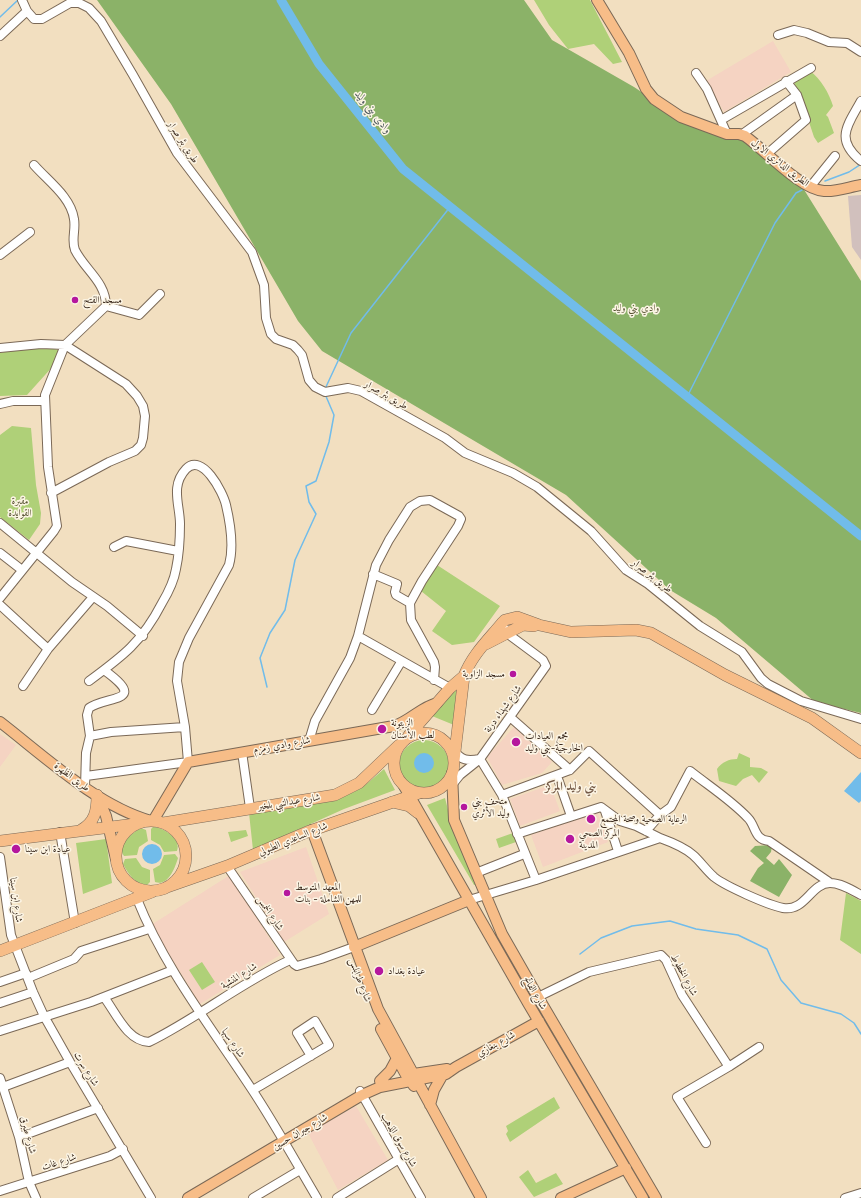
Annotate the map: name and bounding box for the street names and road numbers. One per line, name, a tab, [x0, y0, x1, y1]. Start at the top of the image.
street label: طريق بئر صرار	[165, 119, 201, 165]
street label: الطريق الدائري الاول	[749, 137, 811, 189]
street label: طريق بئر صرار	[362, 378, 410, 412]
street label: طريق بئر صرار	[629, 556, 675, 596]
street label: شارع شهداء درنة	[482, 683, 524, 735]
street label: شارع وادي زمزم	[253, 734, 311, 756]
street label: طريق الظهرة	[52, 760, 92, 794]
street label: شارع عبدالنبي بلخير	[257, 791, 321, 813]
street label: شارع الساعدي الطبولي	[257, 820, 329, 858]
street label: شارع ابن سينا	[7, 877, 25, 923]
street label: شارع الخمس	[254, 893, 286, 933]
street label: شارع الخطوط	[668, 952, 700, 998]
street label: شارع طرابلس	[346, 956, 374, 1004]
street label: شارع المنشية	[219, 960, 259, 992]
street label: شارع الفاتح	[521, 974, 549, 1012]
street label: شارع سبها	[219, 1026, 247, 1060]
street label: شارع بنغازي	[475, 1029, 517, 1059]
street label: شارع سرت	[71, 1050, 101, 1088]
street label: شارع جبران حسين	[270, 1111, 330, 1153]
street label: شارع سوق الذهب	[379, 1111, 419, 1169]
street label: شارع طبرق	[17, 1115, 39, 1155]
street label: شارع غات	[40, 1151, 78, 1173]

